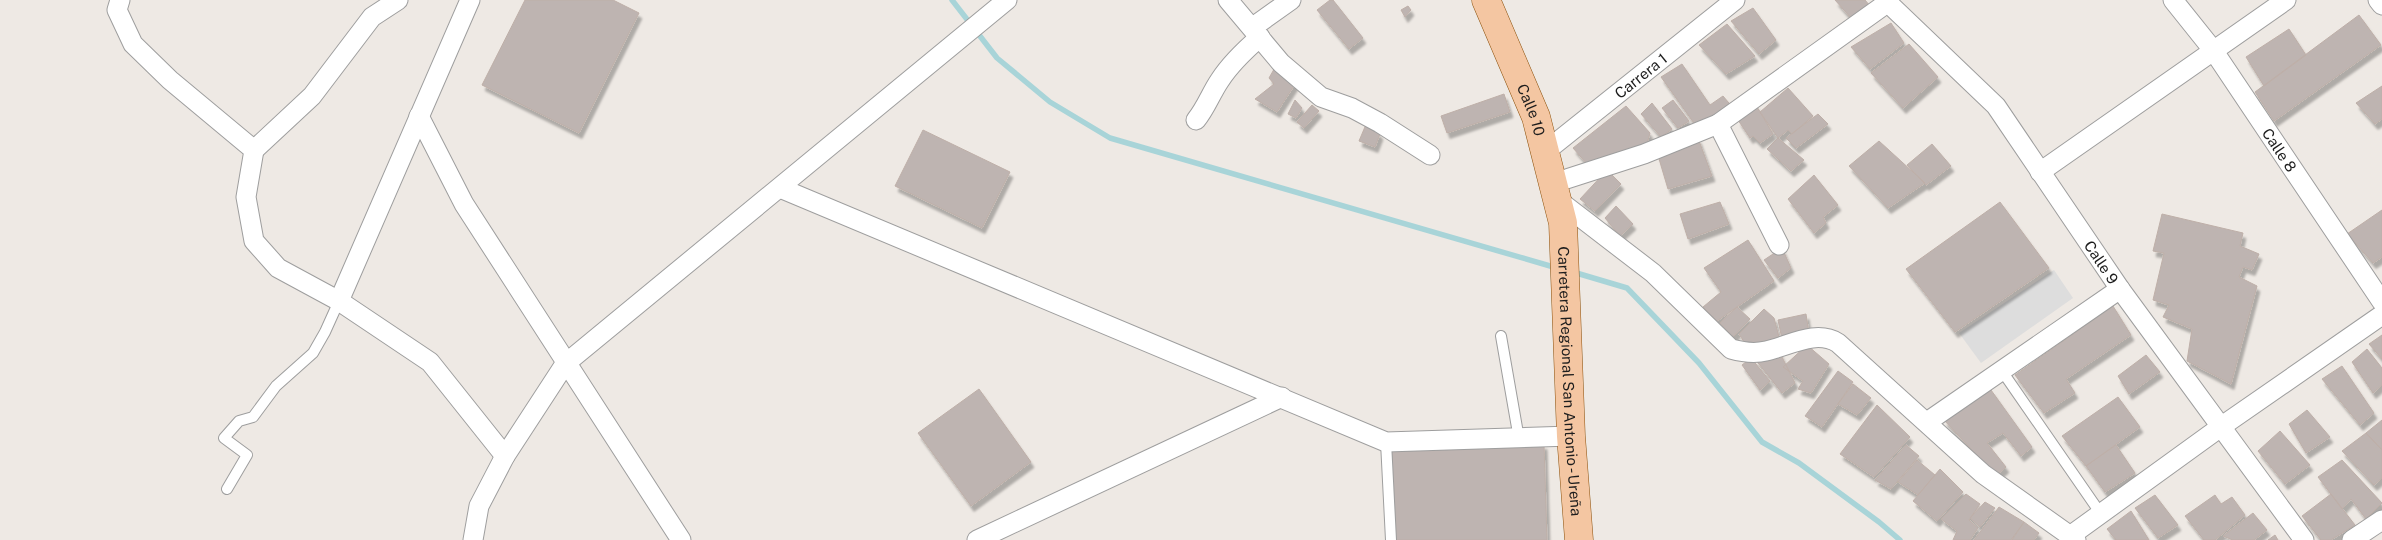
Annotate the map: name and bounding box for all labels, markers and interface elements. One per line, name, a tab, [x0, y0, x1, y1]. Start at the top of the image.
street label: Carrera 1	[1611, 49, 1670, 102]
street label: Calle 10	[1514, 81, 1549, 137]
street label: Calle 8	[2259, 125, 2300, 175]
street label: Calle 9	[2081, 237, 2122, 287]
street label: Carretera Regional San Antonio - Ureña	[1555, 246, 1586, 517]

